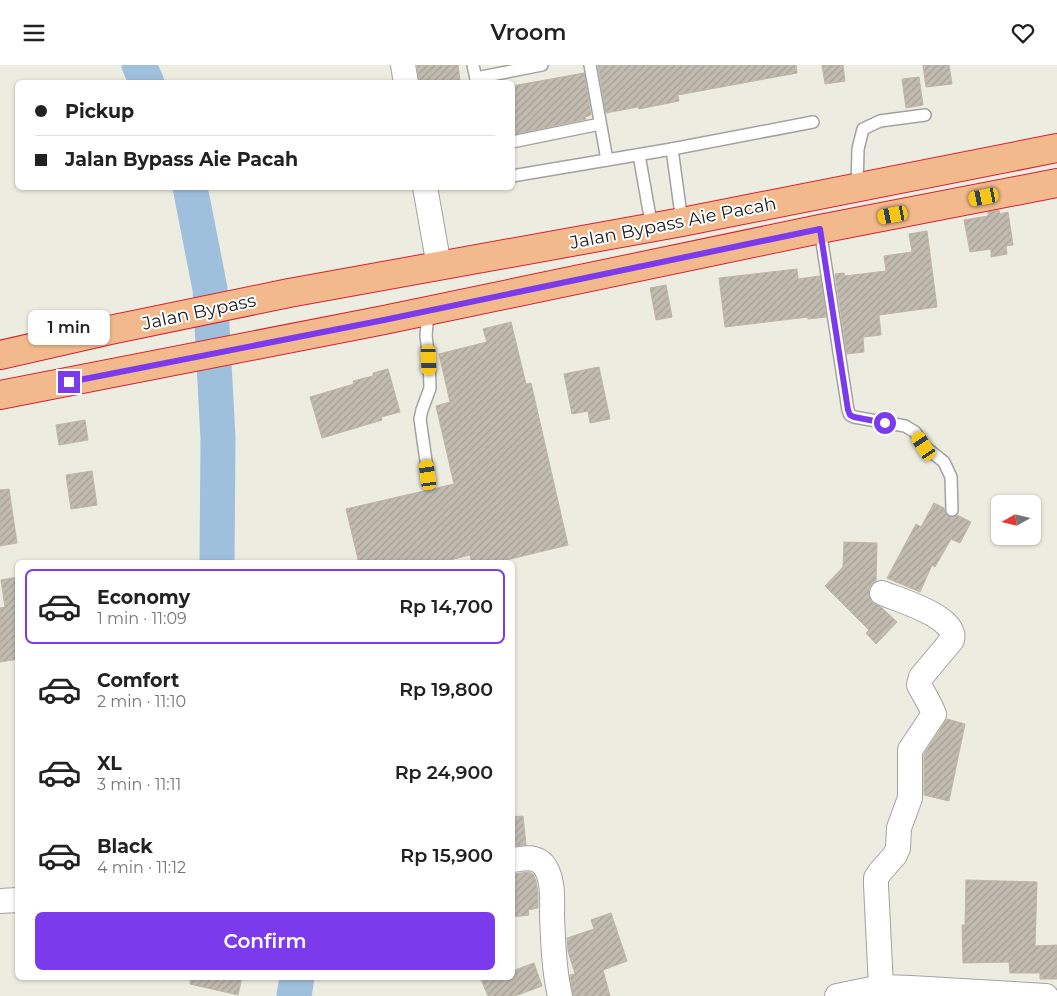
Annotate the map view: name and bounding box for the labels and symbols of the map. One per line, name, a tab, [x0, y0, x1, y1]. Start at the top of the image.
car	[967, 187, 1000, 207]
street label: Jalan Bypass Aie Pacah	[567, 192, 778, 254]
car	[876, 205, 909, 225]
street label: Jalan Bypass	[139, 289, 258, 335]
callout: 1 min	[28, 309, 110, 345]
car	[420, 345, 437, 375]
route end	[58, 371, 80, 393]
route start	[874, 412, 896, 434]
car	[909, 429, 938, 463]
car	[418, 459, 437, 491]
north arrow	[991, 495, 1041, 545]

